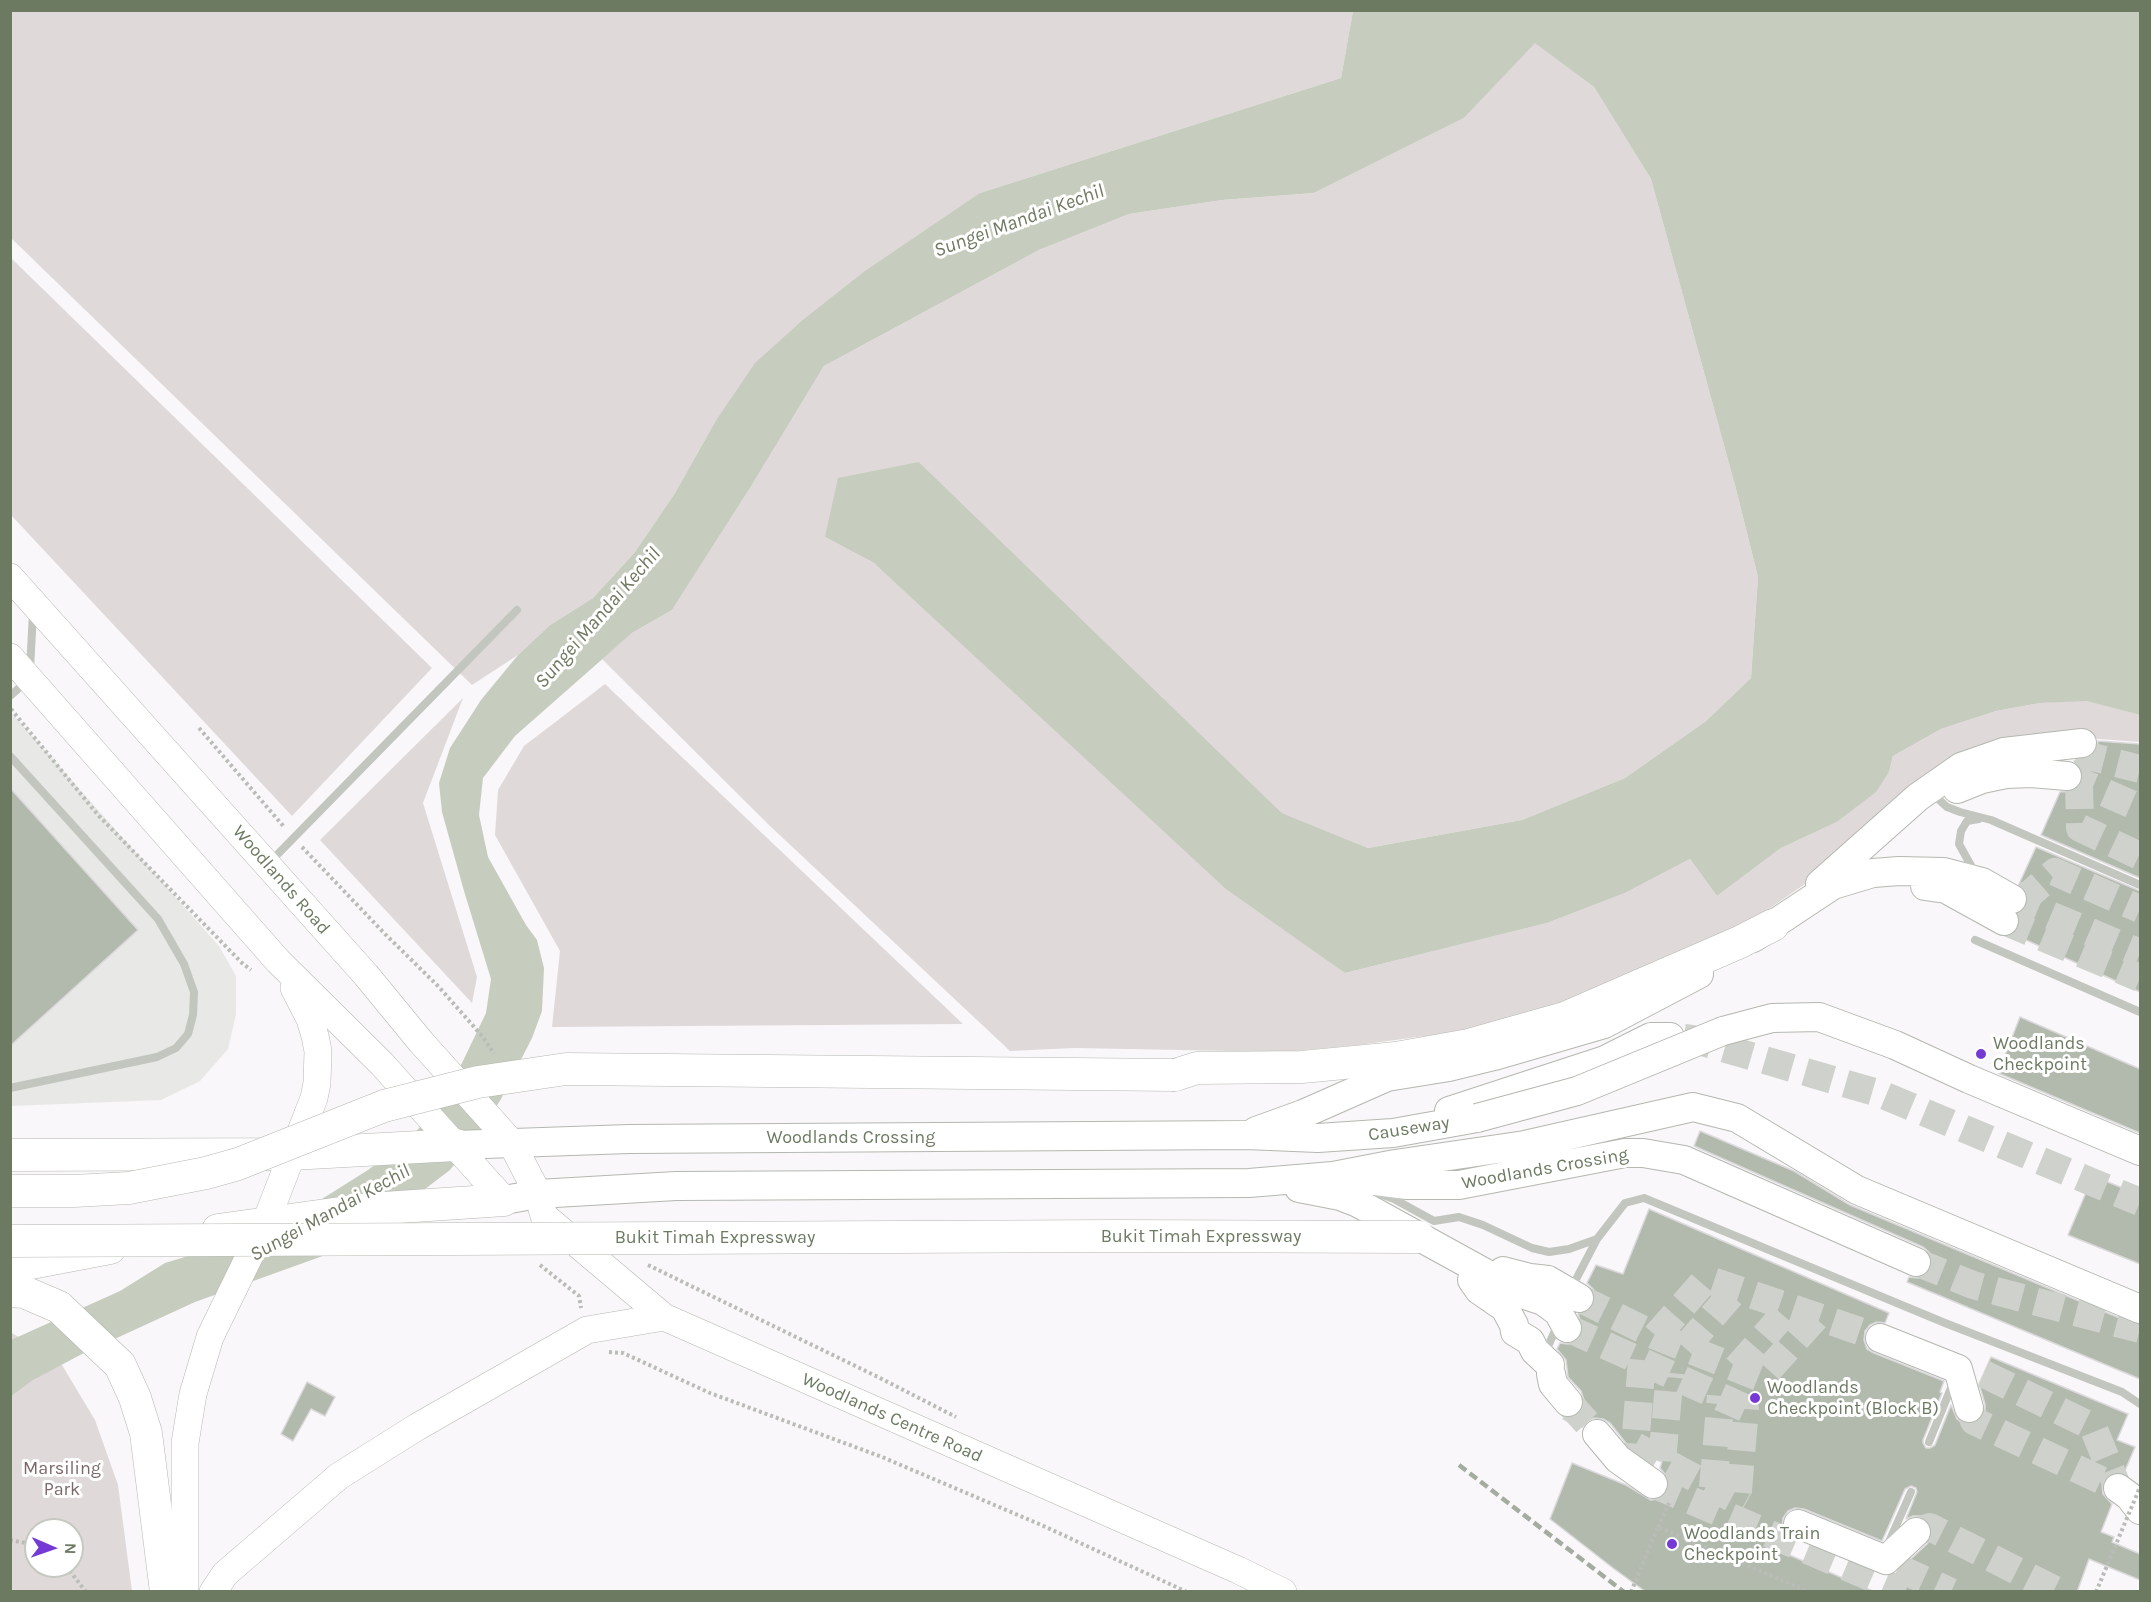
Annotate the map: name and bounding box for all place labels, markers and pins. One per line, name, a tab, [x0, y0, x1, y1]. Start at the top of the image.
place label: Woodlands Checkpoint	[1993, 1033, 2087, 1076]
marker: Woodlands Checkpoint	[1974, 1047, 1988, 1061]
place label: Woodlands Checkpoint (Block B)	[1767, 1377, 1939, 1420]
marker: Woodlands Checkpoint (Block B)	[1748, 1391, 1762, 1405]
place label: Woodlands Train Checkpoint	[1684, 1523, 1820, 1565]
marker: Woodlands Train Checkpoint	[1665, 1537, 1679, 1551]

